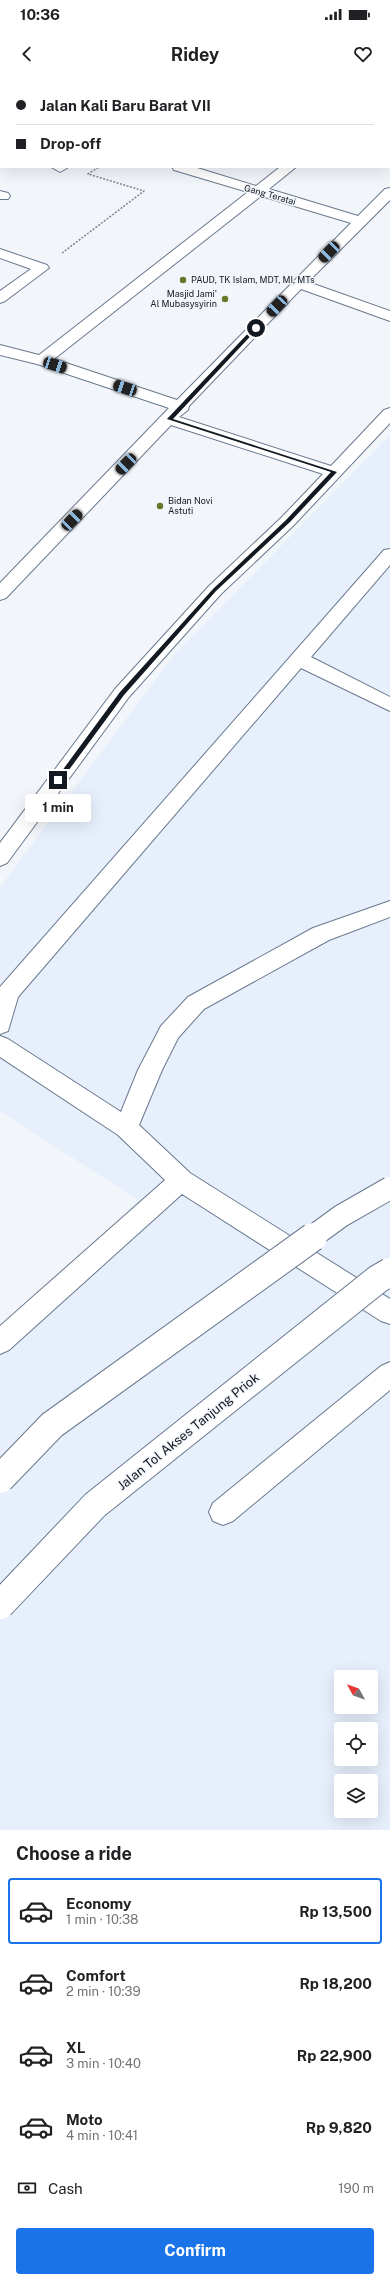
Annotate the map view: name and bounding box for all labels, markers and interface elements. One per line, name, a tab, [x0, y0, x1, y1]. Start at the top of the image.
text: 10:36	[20, 6, 60, 23]
icon: back	[16, 43, 38, 65]
icon: heart	[352, 43, 374, 65]
text: Ridey	[171, 44, 219, 65]
text: Jalan Kali Baru Barat VII	[40, 97, 211, 114]
text: Drop-off	[40, 135, 101, 152]
street label: Gang Teratai	[243, 182, 297, 207]
car	[316, 239, 342, 265]
place label: PAUD, TK Islam, MDT, MI, MTs	[191, 274, 315, 285]
marker: PAUD, TK Islam, MDT, MI, MTs	[178, 275, 188, 285]
place label: Masjid Jami' Al Mubasysyirin	[150, 288, 217, 309]
car	[264, 293, 290, 319]
marker: Masjid Jami' Al Mubasysyirin	[220, 294, 230, 304]
route start	[247, 319, 265, 337]
car	[42, 356, 68, 374]
car	[112, 379, 138, 397]
car	[113, 451, 139, 477]
place label: Bidan Novi Astuti	[168, 495, 212, 516]
marker: Bidan Novi Astuti	[155, 501, 165, 511]
car	[59, 507, 85, 533]
route end	[49, 771, 67, 789]
callout: 1 min	[25, 794, 91, 822]
text: 1 min	[42, 800, 74, 815]
street label: Jalan Tol Akses Tanjung Priok	[114, 1370, 262, 1493]
north arrow	[334, 1670, 378, 1714]
map controls	[334, 1670, 378, 1818]
button: locate	[334, 1722, 378, 1766]
button: layers	[334, 1774, 378, 1818]
text: Choose a ride	[16, 1843, 132, 1864]
icon: car	[18, 1893, 54, 1929]
text: Economy	[66, 1895, 131, 1912]
text: Rp 13,500	[299, 1903, 372, 1920]
text: 1 min · 10:38	[66, 1912, 138, 1927]
icon: car	[18, 1965, 54, 2001]
text: Comfort	[66, 1967, 126, 1984]
text: Rp 18,200	[299, 1975, 372, 1992]
text: 2 min · 10:39	[66, 1984, 141, 1999]
icon: car	[18, 2037, 54, 2073]
text: XL	[66, 2039, 85, 2056]
text: Rp 22,900	[297, 2047, 372, 2064]
text: 3 min · 10:40	[66, 2056, 141, 2071]
icon: car	[18, 2109, 54, 2145]
text: Moto	[66, 2111, 103, 2128]
text: Rp 9,820	[306, 2119, 372, 2136]
text: 4 min · 10:41	[66, 2128, 138, 2143]
icon: cash	[16, 2177, 38, 2199]
text: Cash	[48, 2180, 83, 2197]
text: 190 m	[338, 2181, 374, 2196]
button: Confirm	[16, 2228, 374, 2274]

